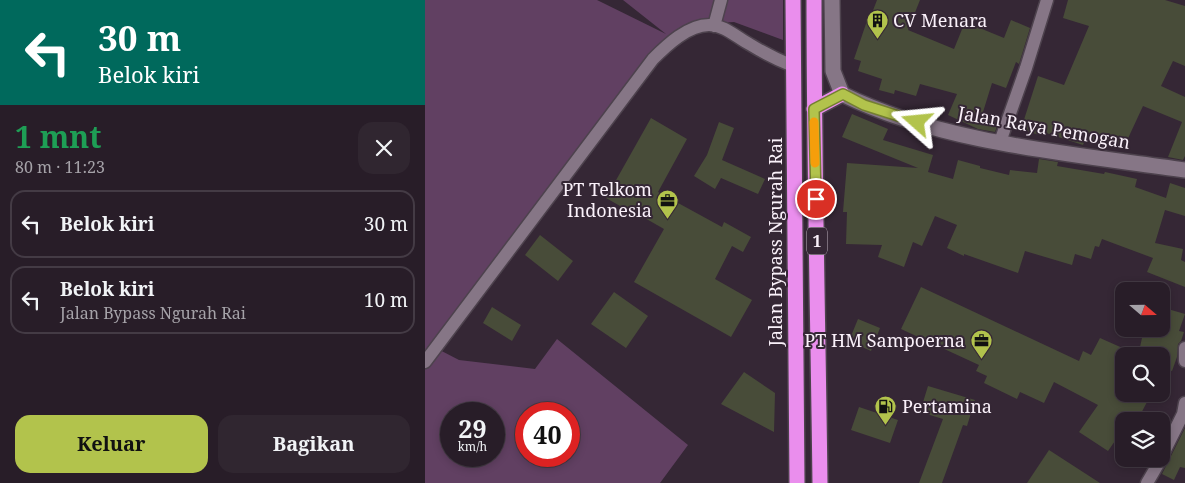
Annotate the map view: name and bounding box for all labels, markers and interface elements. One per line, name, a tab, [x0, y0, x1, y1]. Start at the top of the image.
place label: CV Menara	[893, 8, 987, 32]
building icon: CV Menara	[865, 9, 889, 40]
text: 30 m	[98, 14, 181, 61]
icon: left	[15, 20, 80, 85]
text: Belok kiri	[98, 59, 200, 89]
position arrow	[890, 95, 942, 147]
street label: Jalan Raya Pemogan	[955, 100, 1133, 154]
text: 1 mnt	[15, 116, 102, 157]
button: close	[358, 122, 410, 174]
street label: Jalan Bypass Ngurah Rai	[763, 137, 787, 348]
text: 80 m · 11:23	[15, 156, 105, 178]
place label: PT Telkom Indonesia	[563, 177, 652, 222]
pin	[795, 178, 837, 220]
icon: arrive	[802, 185, 830, 213]
office icon: PT Telkom Indonesia	[656, 188, 680, 219]
icon: left	[17, 210, 45, 238]
text: Belok kiri	[60, 211, 154, 237]
text: 30 m	[364, 211, 408, 237]
road number: 1	[807, 228, 827, 255]
text: Belok kiri	[60, 276, 154, 302]
north arrow	[1115, 282, 1170, 338]
map controls	[1115, 282, 1170, 467]
icon: left	[17, 286, 45, 314]
text: 10 m	[364, 287, 408, 313]
text: Jalan Bypass Ngurah Rai	[60, 302, 246, 324]
place label: PT HM Sampoerna	[804, 328, 965, 352]
office icon: PT HM Sampoerna	[969, 329, 993, 360]
button: search	[1115, 347, 1170, 402]
place label: Pertamina	[902, 394, 992, 418]
fuel station icon: Pertamina	[874, 395, 898, 426]
speed limit sign: 40	[515, 402, 580, 467]
text: 29	[458, 411, 487, 445]
button: layers	[1115, 412, 1170, 467]
button: Keluar	[15, 415, 208, 473]
button: Bagikan	[218, 415, 410, 473]
text: km/h	[458, 438, 487, 455]

